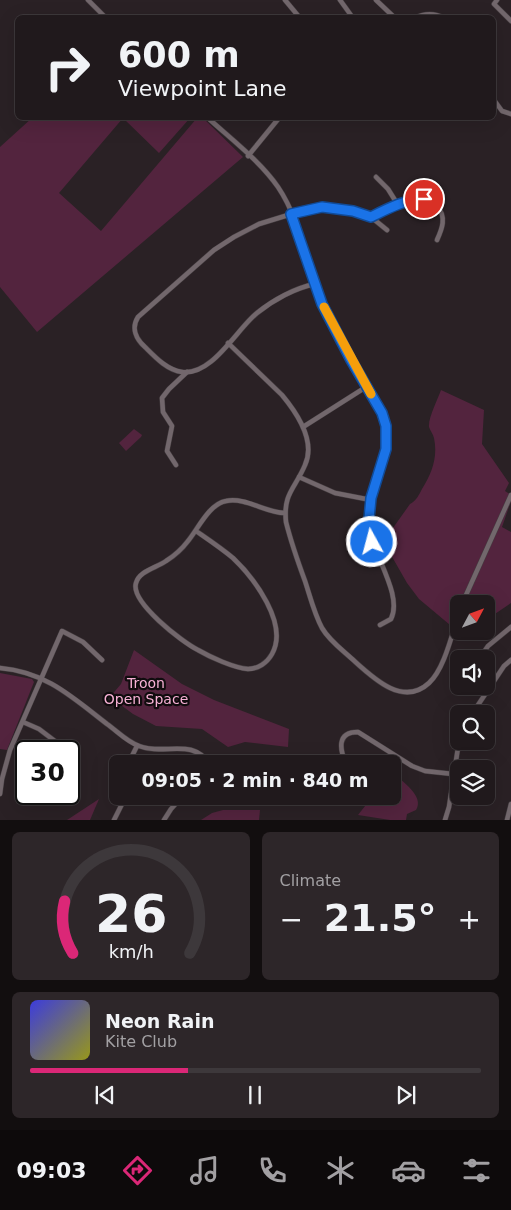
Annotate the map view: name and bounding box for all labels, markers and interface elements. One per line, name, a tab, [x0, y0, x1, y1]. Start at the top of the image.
icon: right	[35, 35, 100, 100]
text: 600 m	[118, 35, 240, 75]
text: Viewpoint Lane	[118, 76, 287, 101]
pin	[403, 178, 445, 220]
icon: arrive	[410, 185, 438, 213]
position arrow	[345, 515, 397, 567]
north arrow	[450, 595, 495, 640]
map controls	[450, 595, 495, 805]
button: sound	[450, 650, 495, 695]
park label: Troon Open Space	[104, 675, 188, 707]
button: search	[450, 705, 495, 750]
speed limit sign: 30	[15, 740, 80, 805]
button: layers	[450, 760, 495, 805]
text: 09:05 · 2 min · 840 m	[141, 769, 369, 791]
text: Climate	[280, 871, 341, 890]
text: 26	[95, 884, 167, 944]
text: 21.5°	[324, 896, 437, 940]
text: −	[280, 903, 303, 936]
text: +	[458, 903, 481, 936]
text: km/h	[108, 941, 153, 962]
text: Neon Rain	[105, 1010, 214, 1032]
text: Kite Club	[105, 1032, 177, 1051]
icon: previous	[91, 1081, 119, 1109]
icon: pause	[241, 1081, 269, 1109]
icon: next	[392, 1081, 420, 1109]
icon: directions	[120, 1153, 155, 1188]
icon: music	[187, 1153, 222, 1188]
icon: phone	[255, 1153, 290, 1188]
icon: climate	[323, 1153, 358, 1188]
icon: car	[391, 1153, 426, 1188]
icon: filters	[459, 1153, 494, 1188]
text: 09:03	[16, 1158, 87, 1183]

